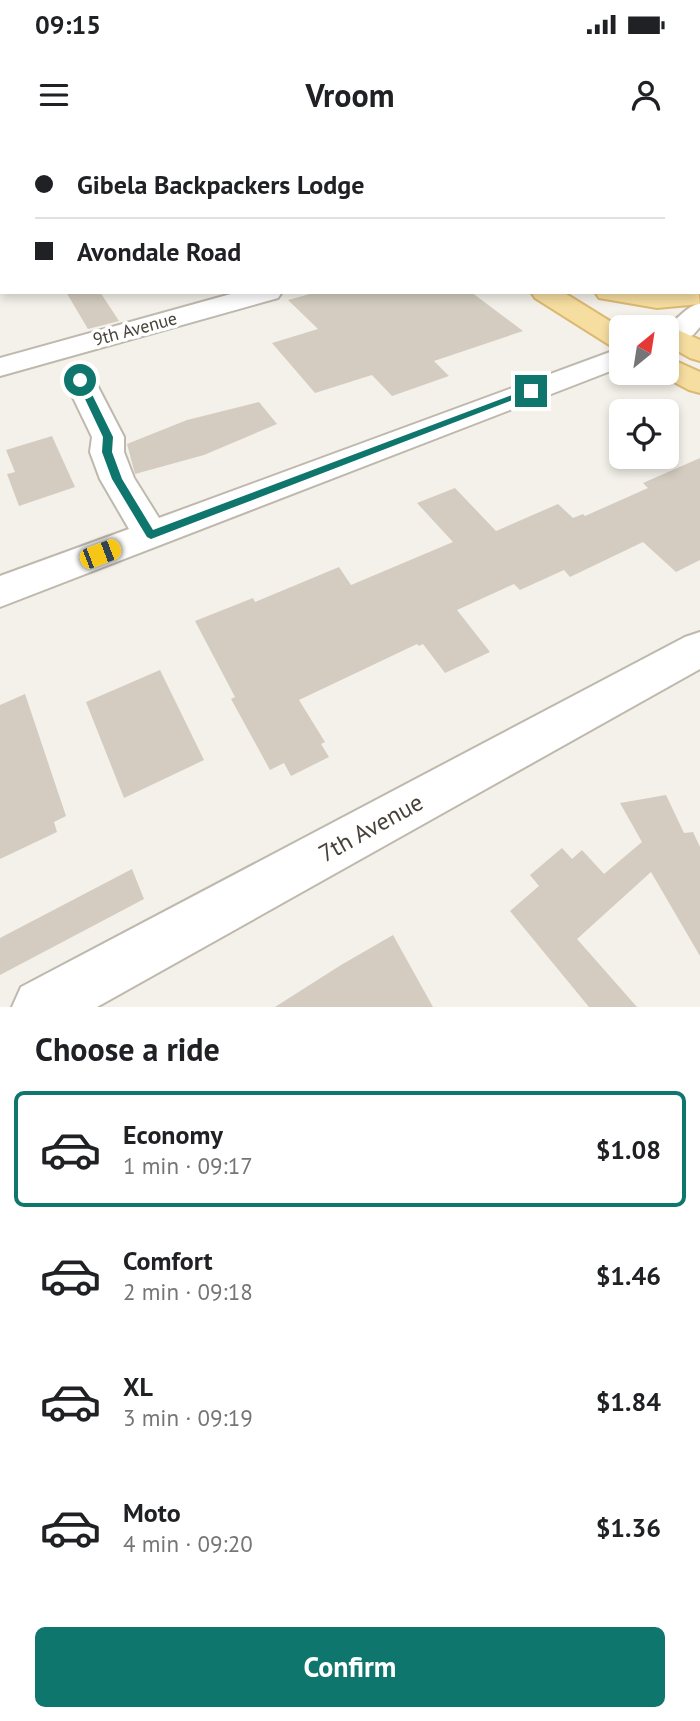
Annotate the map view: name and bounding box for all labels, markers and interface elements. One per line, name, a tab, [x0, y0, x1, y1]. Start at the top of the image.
text: 09:15	[35, 8, 101, 41]
text: Vroom	[306, 74, 394, 116]
icon: menu	[35, 76, 73, 114]
icon: person	[627, 76, 665, 114]
text: Gibela Backpackers Lodge	[77, 168, 364, 201]
text: Avondale Road	[77, 235, 241, 268]
street label: 9th Avenue	[90, 306, 179, 351]
north arrow	[609, 315, 679, 385]
map controls	[609, 315, 679, 469]
route start	[64, 364, 96, 396]
route end	[515, 375, 547, 407]
button: locate	[609, 399, 679, 469]
car	[77, 537, 124, 571]
street label: 7th Avenue	[313, 786, 428, 869]
text: Choose a ride	[35, 1028, 220, 1070]
icon: car	[39, 1118, 102, 1181]
text: Economy	[123, 1118, 223, 1151]
text: $1.08	[596, 1133, 661, 1166]
text: 1 min · 09:17	[123, 1151, 253, 1180]
icon: car	[39, 1244, 102, 1307]
text: Comfort	[123, 1244, 213, 1277]
text: $1.46	[596, 1259, 661, 1292]
text: 2 min · 09:18	[123, 1277, 253, 1306]
icon: car	[39, 1370, 102, 1433]
text: XL	[123, 1370, 153, 1403]
text: $1.84	[596, 1385, 661, 1418]
text: 3 min · 09:19	[123, 1403, 253, 1432]
icon: car	[39, 1496, 102, 1559]
text: Moto	[123, 1496, 181, 1529]
text: $1.36	[596, 1511, 661, 1544]
text: 4 min · 09:20	[123, 1529, 253, 1558]
button: Confirm	[35, 1627, 665, 1707]

